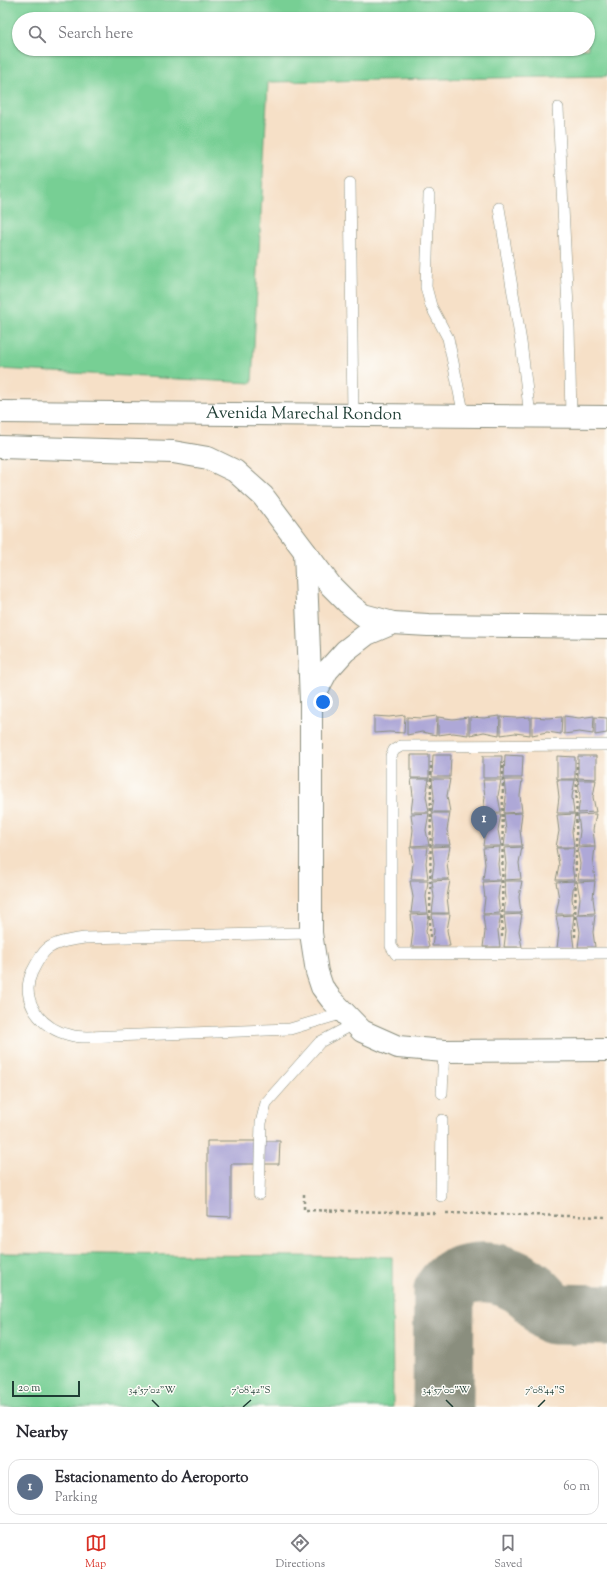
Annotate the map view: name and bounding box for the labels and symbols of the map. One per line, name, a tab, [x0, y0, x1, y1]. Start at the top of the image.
street label: Avenida Marechal Rondon	[206, 402, 402, 427]
your location	[313, 692, 333, 712]
pin: 1	[471, 806, 497, 839]
scale bar	[12, 1379, 80, 1398]
text: 34°57'02"W	[128, 1383, 176, 1398]
text: 7°08'42"S	[231, 1383, 271, 1398]
text: 34°57'00"W	[422, 1383, 470, 1398]
text: 7°08'44"S	[525, 1383, 565, 1398]

